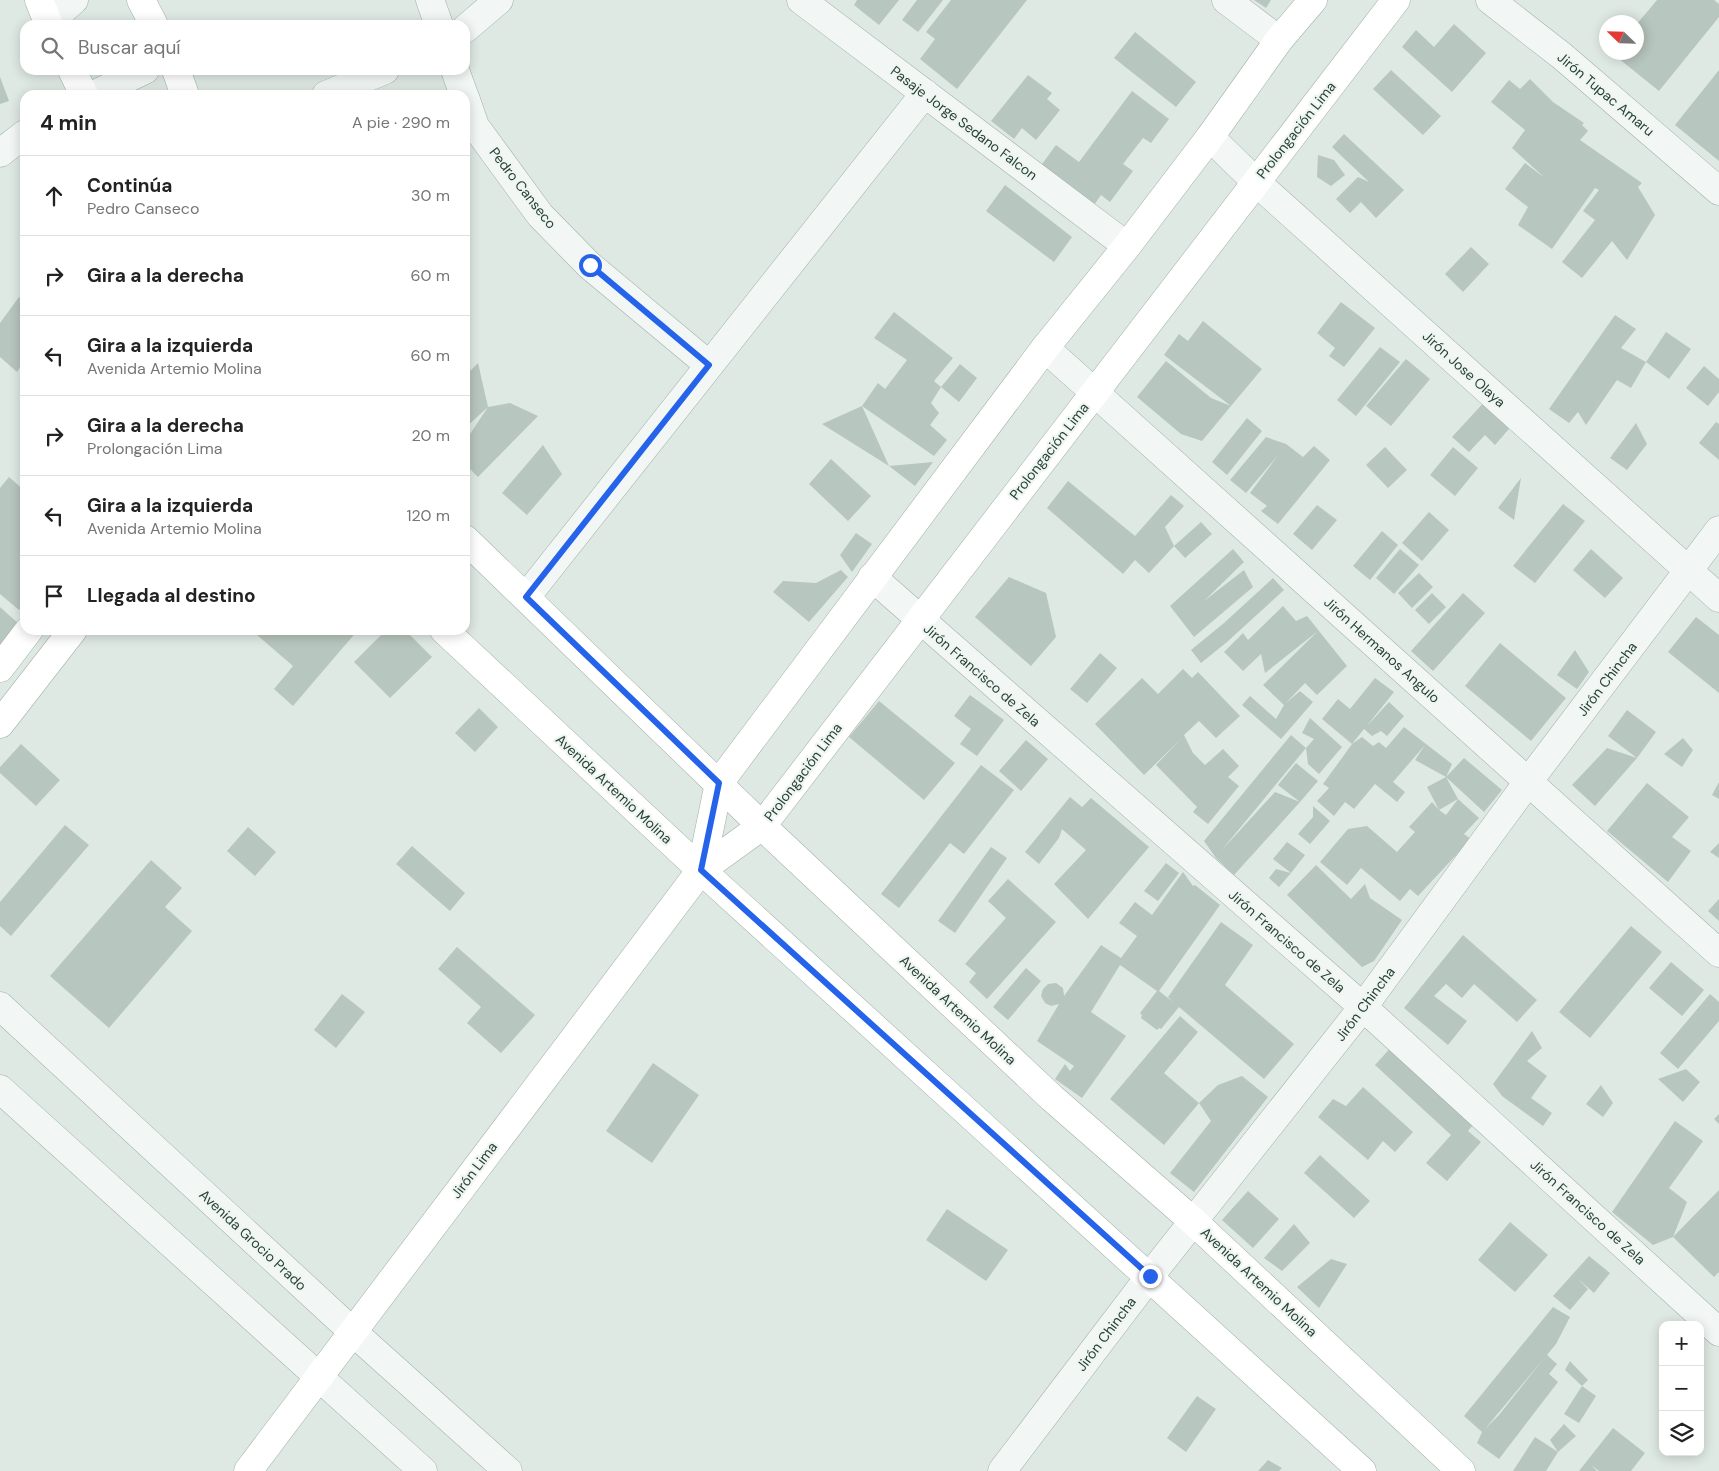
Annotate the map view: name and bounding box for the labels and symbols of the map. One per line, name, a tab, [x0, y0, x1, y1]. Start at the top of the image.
north arrow	[1599, 15, 1644, 60]
street label: Jirón Tupac Amaru	[1554, 48, 1658, 140]
street label: Pasaje Jorge Sedano Falcon	[887, 62, 1041, 184]
street label: Prolongación Lima	[1252, 78, 1340, 182]
street label: Pedro Canseco	[486, 144, 560, 232]
route start	[579, 254, 602, 277]
street label: Jirón Jose Olaya	[1419, 327, 1509, 411]
street label: Prolongación Lima	[1005, 399, 1093, 503]
street label: Jirón Hermanos Angulo	[1320, 593, 1444, 707]
street label: Jirón Francisco de Zela	[920, 619, 1044, 731]
street label: Jirón Chincha	[1573, 638, 1641, 720]
street label: Prolongación Lima	[760, 719, 846, 825]
street label: Avenida Artemio Molina	[552, 730, 676, 848]
street label: Jirón Francisco de Zela	[1225, 885, 1349, 997]
street label: Avenida Artemio Molina	[896, 951, 1020, 1069]
street label: Jirón Chincha	[1331, 963, 1399, 1045]
street label: Jirón Lima	[447, 1138, 501, 1202]
street label: Jirón Francisco de Zela	[1527, 1156, 1649, 1268]
street label: Avenida Grocio Prado	[196, 1186, 310, 1294]
street label: Avenida Artemio Molina	[1197, 1223, 1321, 1341]
route end	[1139, 1265, 1162, 1288]
street label: Jirón Chincha	[1072, 1293, 1140, 1375]

